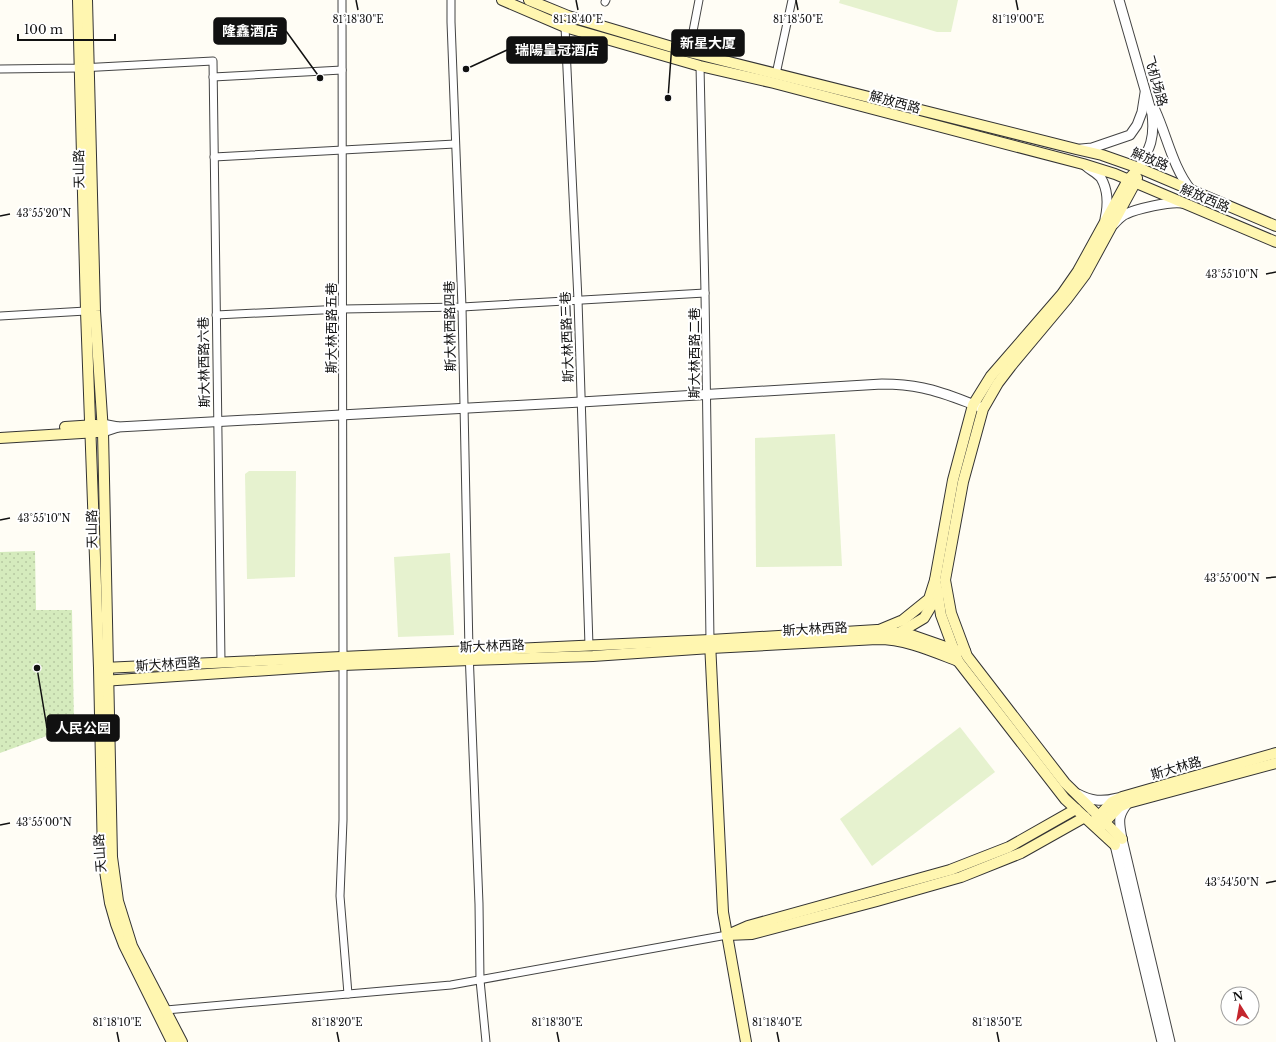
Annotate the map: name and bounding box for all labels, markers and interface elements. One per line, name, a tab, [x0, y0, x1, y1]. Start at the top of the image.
text: 81°18'30"E	[333, 13, 383, 26]
text: 81°18'40"E	[553, 13, 603, 26]
text: 81°18'50"E	[773, 13, 823, 26]
text: 81°19'00"E	[992, 13, 1044, 26]
scale bar	[18, 16, 115, 42]
callout: 隆鑫酒店	[214, 18, 286, 44]
text: 100 m	[24, 22, 63, 37]
text: 隆鑫酒店	[222, 22, 278, 40]
callout: 新星大厦	[672, 30, 744, 56]
text: 新星大厦	[680, 34, 736, 52]
callout: 瑞陽皇冠酒店	[507, 37, 607, 63]
text: 瑞陽皇冠酒店	[515, 41, 599, 59]
street label: 飞机场路	[1141, 54, 1171, 108]
street label: 解放西路	[868, 87, 922, 117]
street label: 解放路	[1129, 144, 1171, 174]
street label: 天山路	[70, 149, 88, 189]
street label: 解放西路	[1178, 180, 1232, 216]
text: 43°55'20"N	[17, 207, 71, 220]
text: 43°55'10"N	[1205, 268, 1259, 281]
street label: 斯大林西路四巷	[441, 280, 459, 372]
street label: 斯大林西路五巷	[323, 282, 340, 374]
street label: 斯大林西路三巷	[557, 291, 577, 383]
street label: 斯大林西路二巷	[686, 307, 703, 399]
street label: 斯大林西路六巷	[195, 316, 213, 408]
street label: 天山路	[83, 509, 101, 549]
text: 43°55'10"N	[17, 512, 71, 525]
text: 43°55'00"N	[1204, 572, 1260, 585]
street label: 斯大林西路	[782, 619, 848, 639]
street label: 斯大林西路	[459, 636, 525, 656]
street label: 斯大林西路	[135, 653, 201, 675]
callout: 人民公园	[47, 715, 119, 741]
text: 人民公园	[55, 719, 111, 737]
street label: 斯大林路	[1149, 753, 1203, 783]
text: 43°55'00"N	[16, 816, 72, 829]
street label: 天山路	[90, 833, 110, 873]
text: 43°54'50"N	[1205, 876, 1259, 889]
north arrow	[1220, 986, 1260, 1026]
text: N	[1232, 988, 1245, 1004]
text: 81°18'10"E	[92, 1016, 142, 1029]
text: 81°18'20"E	[312, 1016, 362, 1029]
text: 81°18'30"E	[532, 1016, 582, 1029]
text: 81°18'40"E	[752, 1016, 802, 1029]
text: 81°18'50"E	[972, 1016, 1022, 1029]

